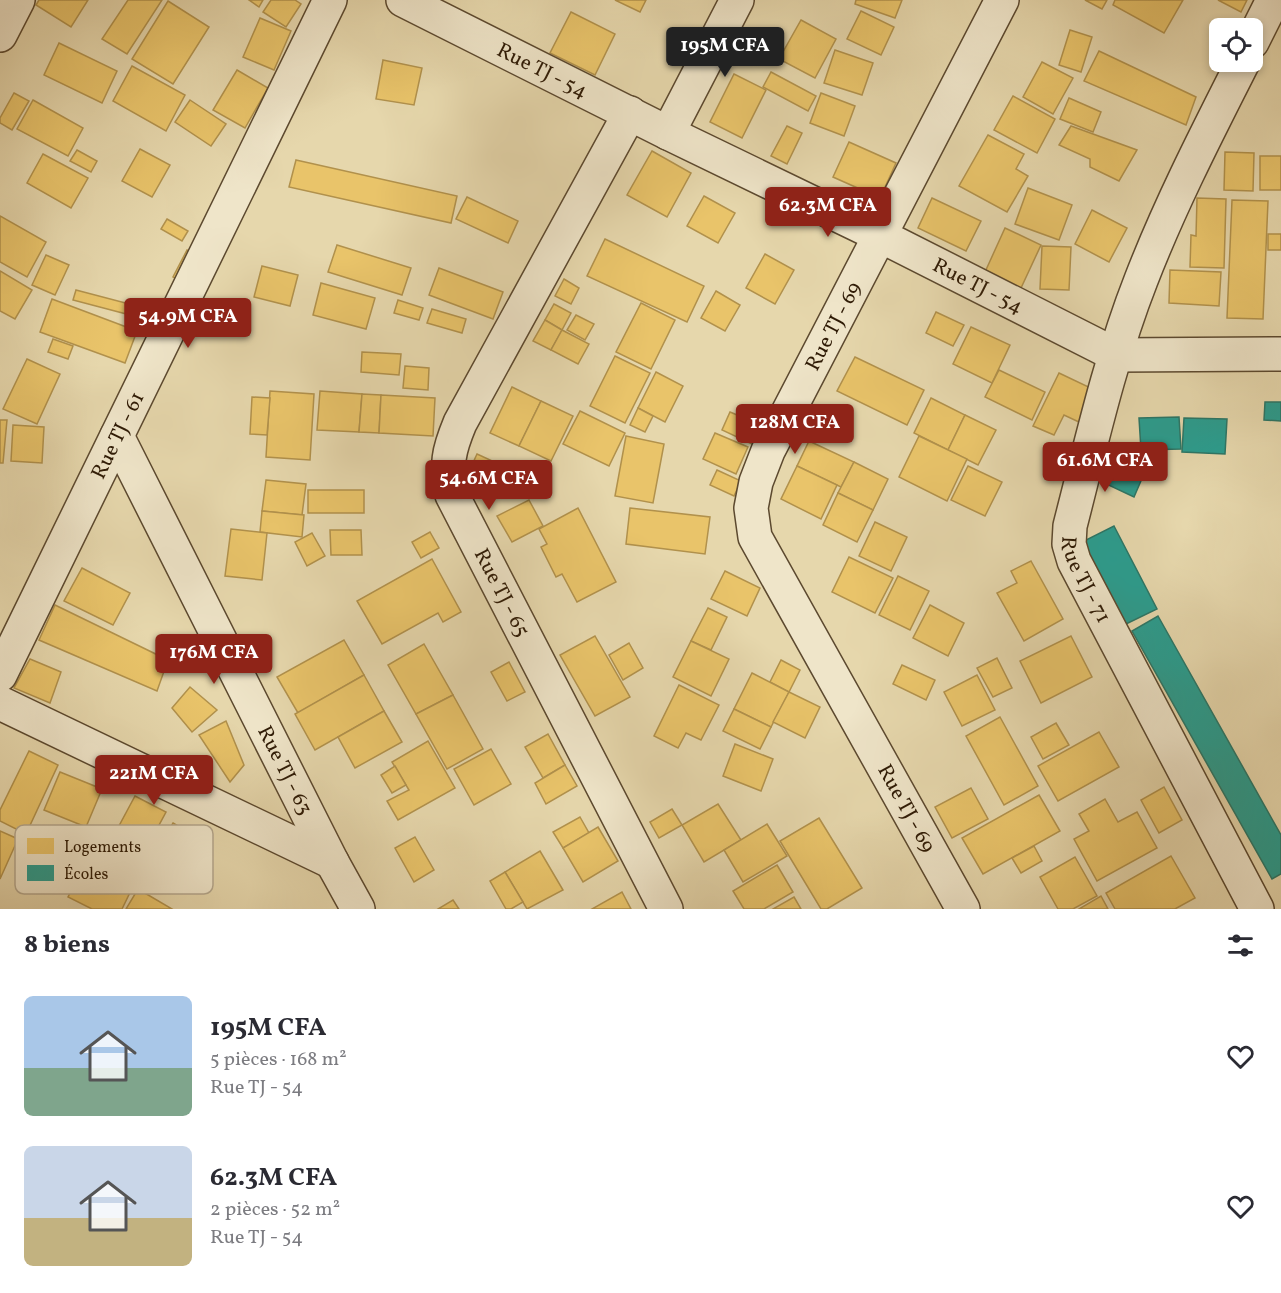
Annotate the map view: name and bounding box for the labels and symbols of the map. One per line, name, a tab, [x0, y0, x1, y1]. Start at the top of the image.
pin: 195M CFA	[663, 27, 787, 78]
street label: Rue TJ - 54	[491, 36, 592, 106]
pin: 62.3M CFA	[759, 187, 897, 238]
street label: Rue TJ - 54	[927, 251, 1028, 322]
street label: Rue TJ - 69	[799, 277, 869, 376]
pin: 54.9M CFA	[119, 298, 257, 349]
street label: Rue TJ - 61	[85, 387, 152, 484]
pin: 128M CFA	[733, 404, 857, 455]
pin: 61.6M CFA	[1036, 442, 1174, 493]
pin: 54.6M CFA	[420, 460, 558, 511]
street label: Rue TJ - 71	[1053, 535, 1117, 629]
street label: Rue TJ - 65	[466, 544, 536, 642]
pin: 176M CFA	[152, 634, 276, 685]
street label: Rue TJ - 63	[249, 721, 319, 820]
pin: 221M CFA	[92, 755, 216, 806]
street label: Rue TJ - 69	[870, 759, 942, 858]
legend	[15, 825, 213, 894]
text: Logements	[64, 837, 141, 859]
text: Écoles	[64, 864, 108, 886]

